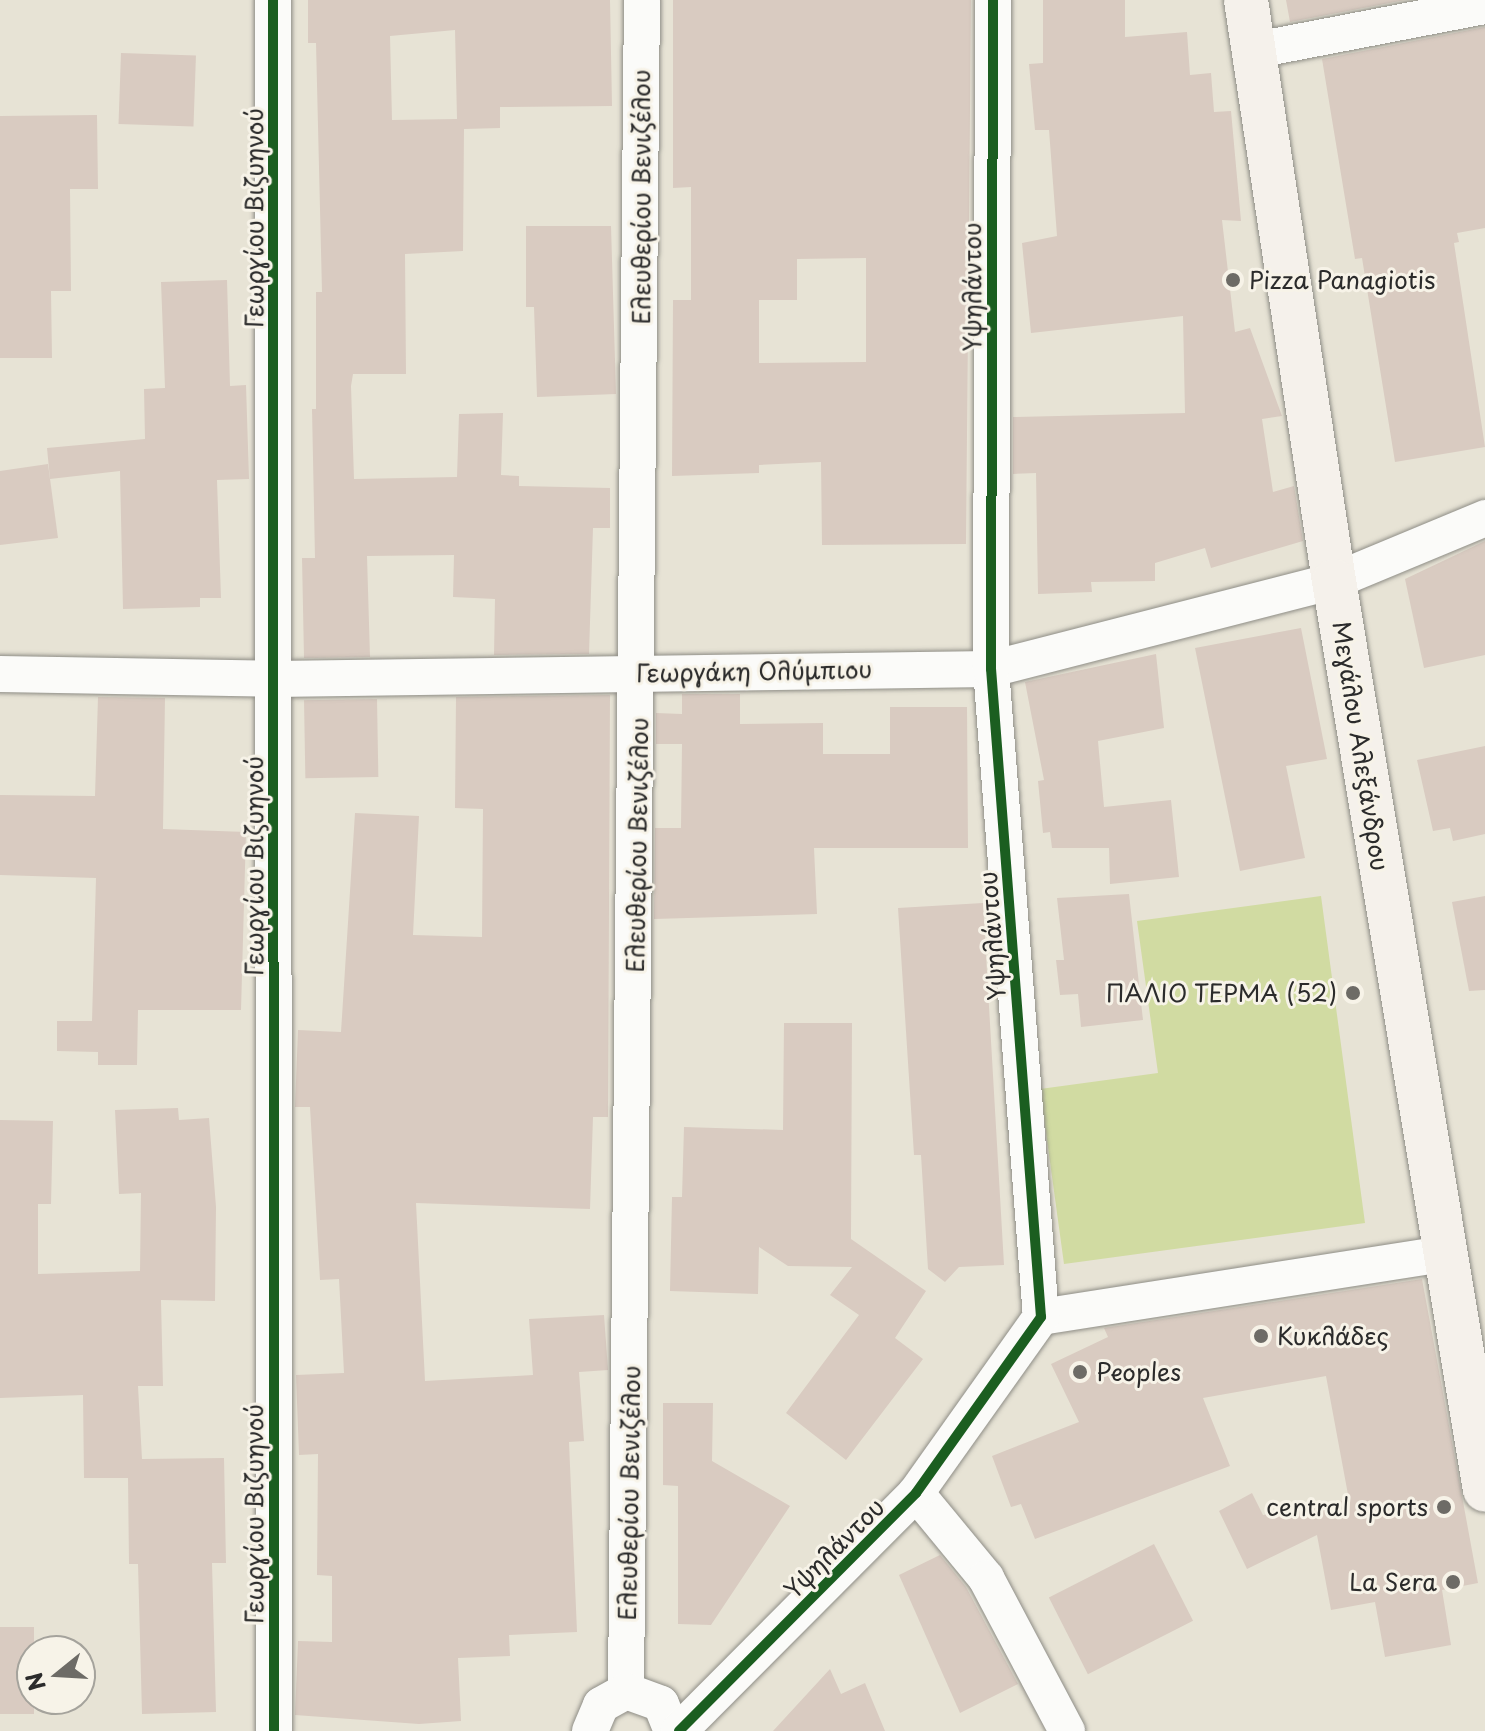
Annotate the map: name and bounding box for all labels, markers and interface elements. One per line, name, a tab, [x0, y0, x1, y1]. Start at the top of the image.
street label: Ελευθερίου Βενιζέλου	[627, 69, 655, 325]
street label: Γεωργίου Βιζυηνού	[240, 108, 268, 328]
street label: Υψηλάντου	[958, 222, 986, 352]
place label: Pizza Panagiotis	[1249, 266, 1436, 294]
marker: Pizza Panagiotis	[1224, 271, 1242, 289]
street label: Μεγάλου Αλεξάνδρου	[1327, 619, 1395, 873]
street label: Γεωργάκη Ολύμπιου	[635, 655, 873, 687]
street label: Ελευθερίου Βενιζέλου	[620, 717, 654, 973]
street label: Γεωργίου Βιζυηνού	[240, 756, 268, 976]
street label: Υψηλάντου	[973, 870, 1011, 1002]
place label: ΠΑΛΙΟ ΤΕΡΜΑ (52)	[1104, 979, 1337, 1007]
marker: ΠΑΛΙΟ ΤΕΡΜΑ (52)	[1344, 984, 1362, 1002]
place label: Κυκλάδες	[1277, 1322, 1389, 1350]
marker: Κυκλάδες	[1252, 1327, 1270, 1345]
place label: Peoples	[1096, 1358, 1181, 1386]
marker: Peoples	[1071, 1363, 1089, 1381]
street label: Ελευθερίου Βενιζέλου	[612, 1365, 646, 1621]
street label: Γεωργίου Βιζυηνού	[240, 1404, 268, 1624]
street label: Υψηλάντου	[778, 1492, 890, 1604]
place label: central sports	[1268, 1493, 1428, 1521]
marker: central sports	[1435, 1498, 1453, 1516]
place label: La Sera	[1348, 1568, 1437, 1596]
marker: La Sera	[1444, 1573, 1462, 1591]
north arrow	[16, 1635, 96, 1715]
text: N	[16, 1669, 53, 1695]

